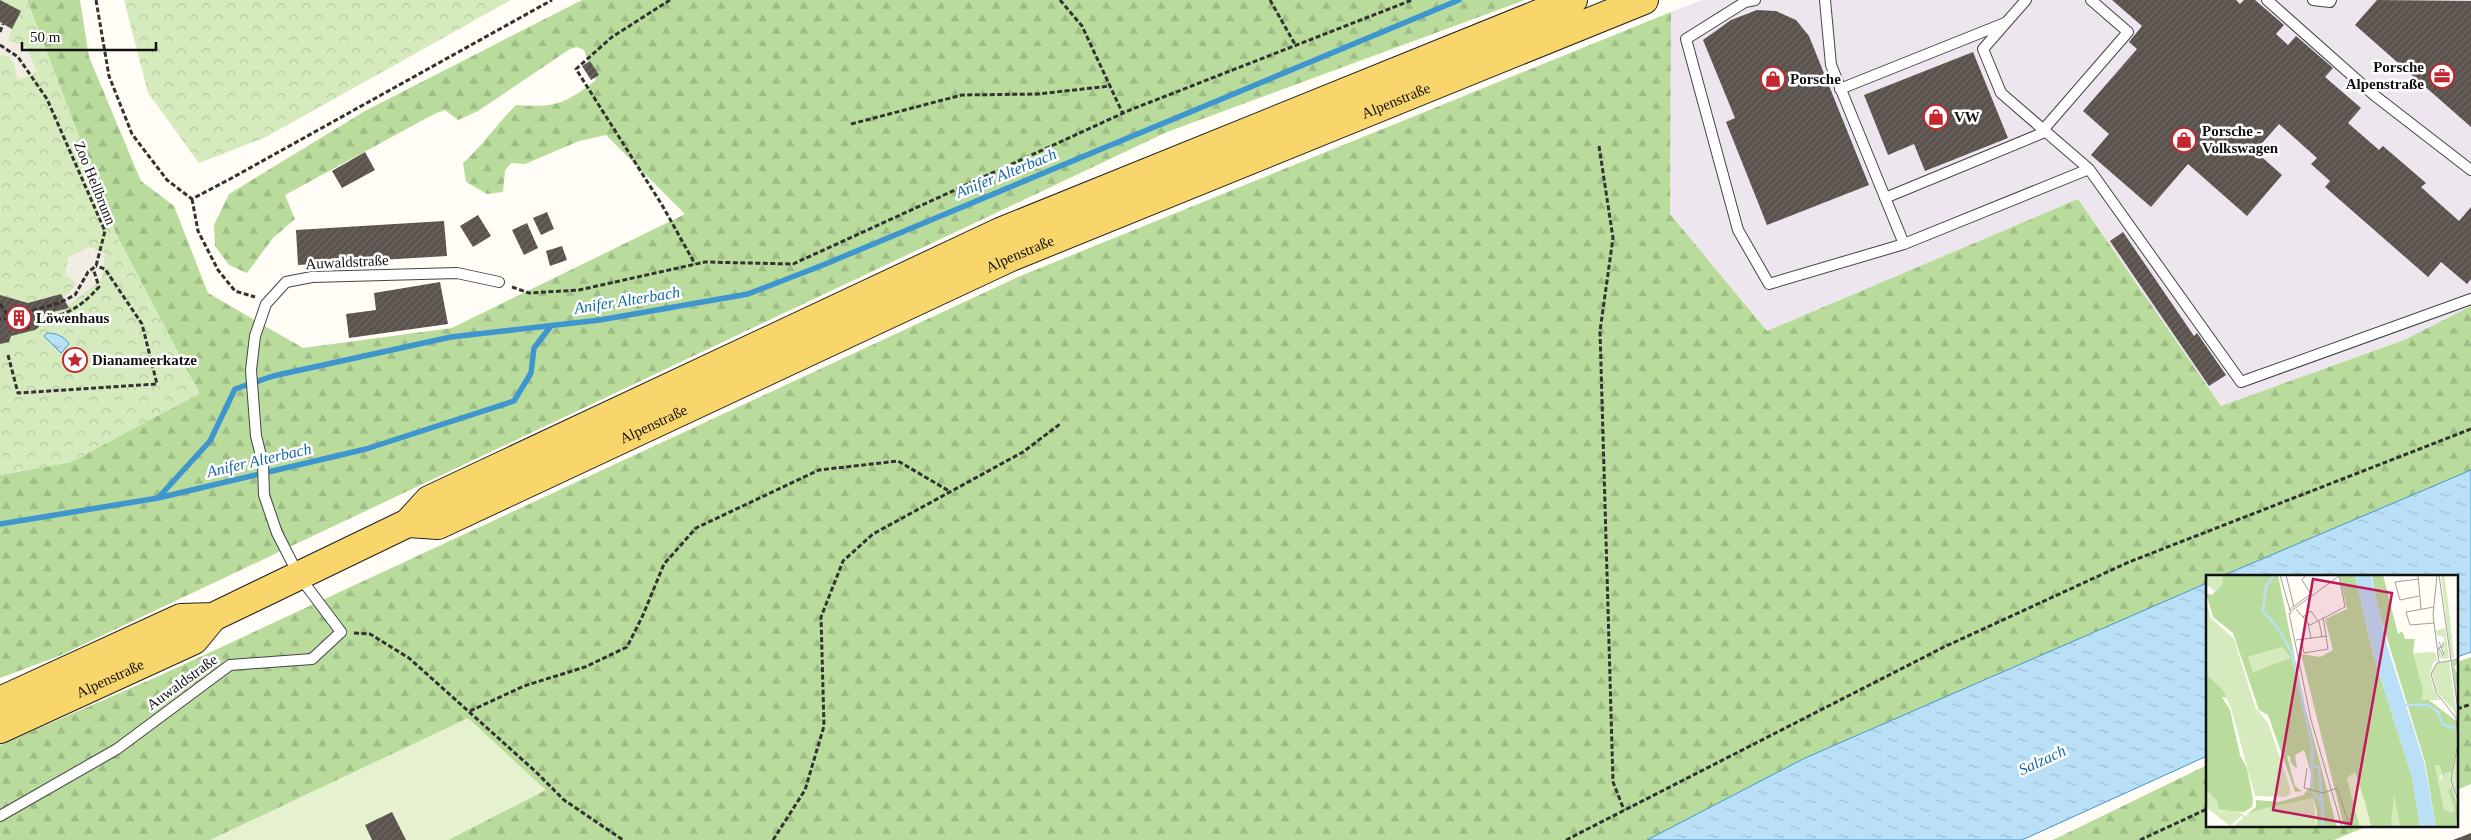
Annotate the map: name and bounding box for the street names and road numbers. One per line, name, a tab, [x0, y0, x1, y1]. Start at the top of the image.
street label: Alpenstraße	[1359, 80, 1433, 122]
street label: Zoo Hellbrunn	[71, 139, 119, 228]
street label: Alpenstraße	[983, 232, 1057, 276]
street label: Auwaldstraße	[305, 252, 389, 272]
street label: Alpenstraße	[617, 401, 690, 447]
street label: Auwaldstraße	[144, 651, 221, 713]
street label: Alpenstraße	[74, 656, 147, 701]

